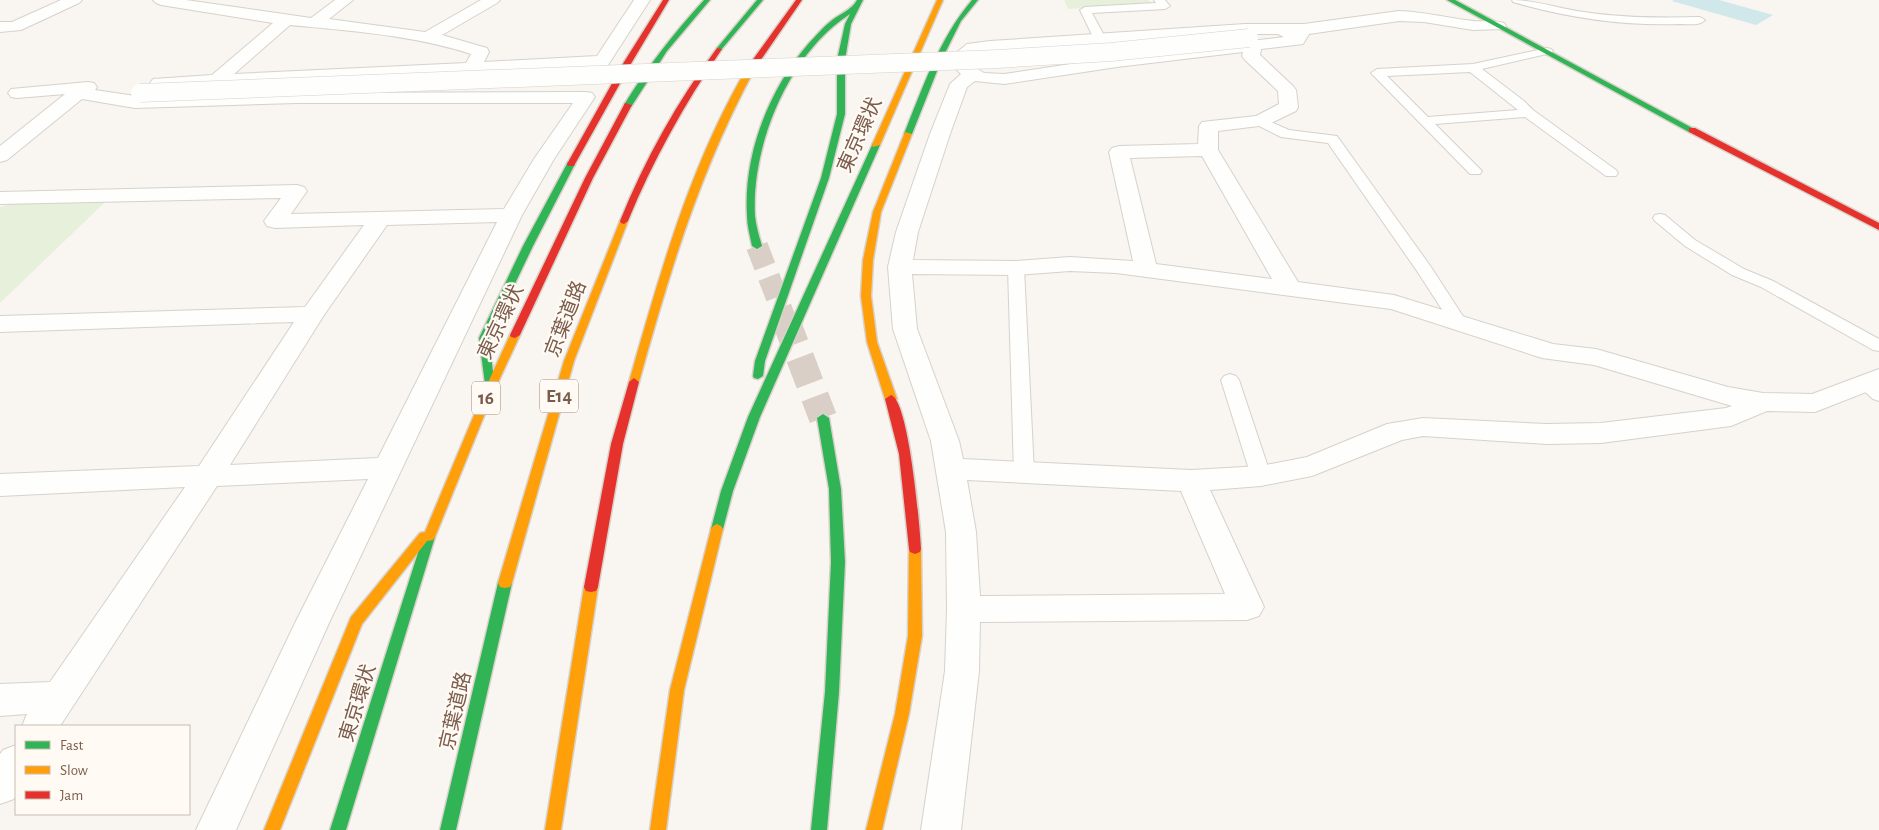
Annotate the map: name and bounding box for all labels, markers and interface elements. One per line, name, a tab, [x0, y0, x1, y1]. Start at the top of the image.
street label: 東京環状	[833, 94, 885, 176]
street label: 京葉道路	[540, 277, 590, 360]
street label: 東京環状	[473, 281, 527, 362]
road number: E14	[540, 380, 578, 412]
road number: 16	[472, 382, 500, 414]
street label: 東京環状	[335, 661, 379, 744]
street label: 京葉道路	[435, 669, 475, 752]
legend	[15, 725, 190, 815]
text: Fast	[60, 738, 84, 753]
text: Slow	[60, 763, 88, 778]
text: Jam	[60, 788, 83, 803]

